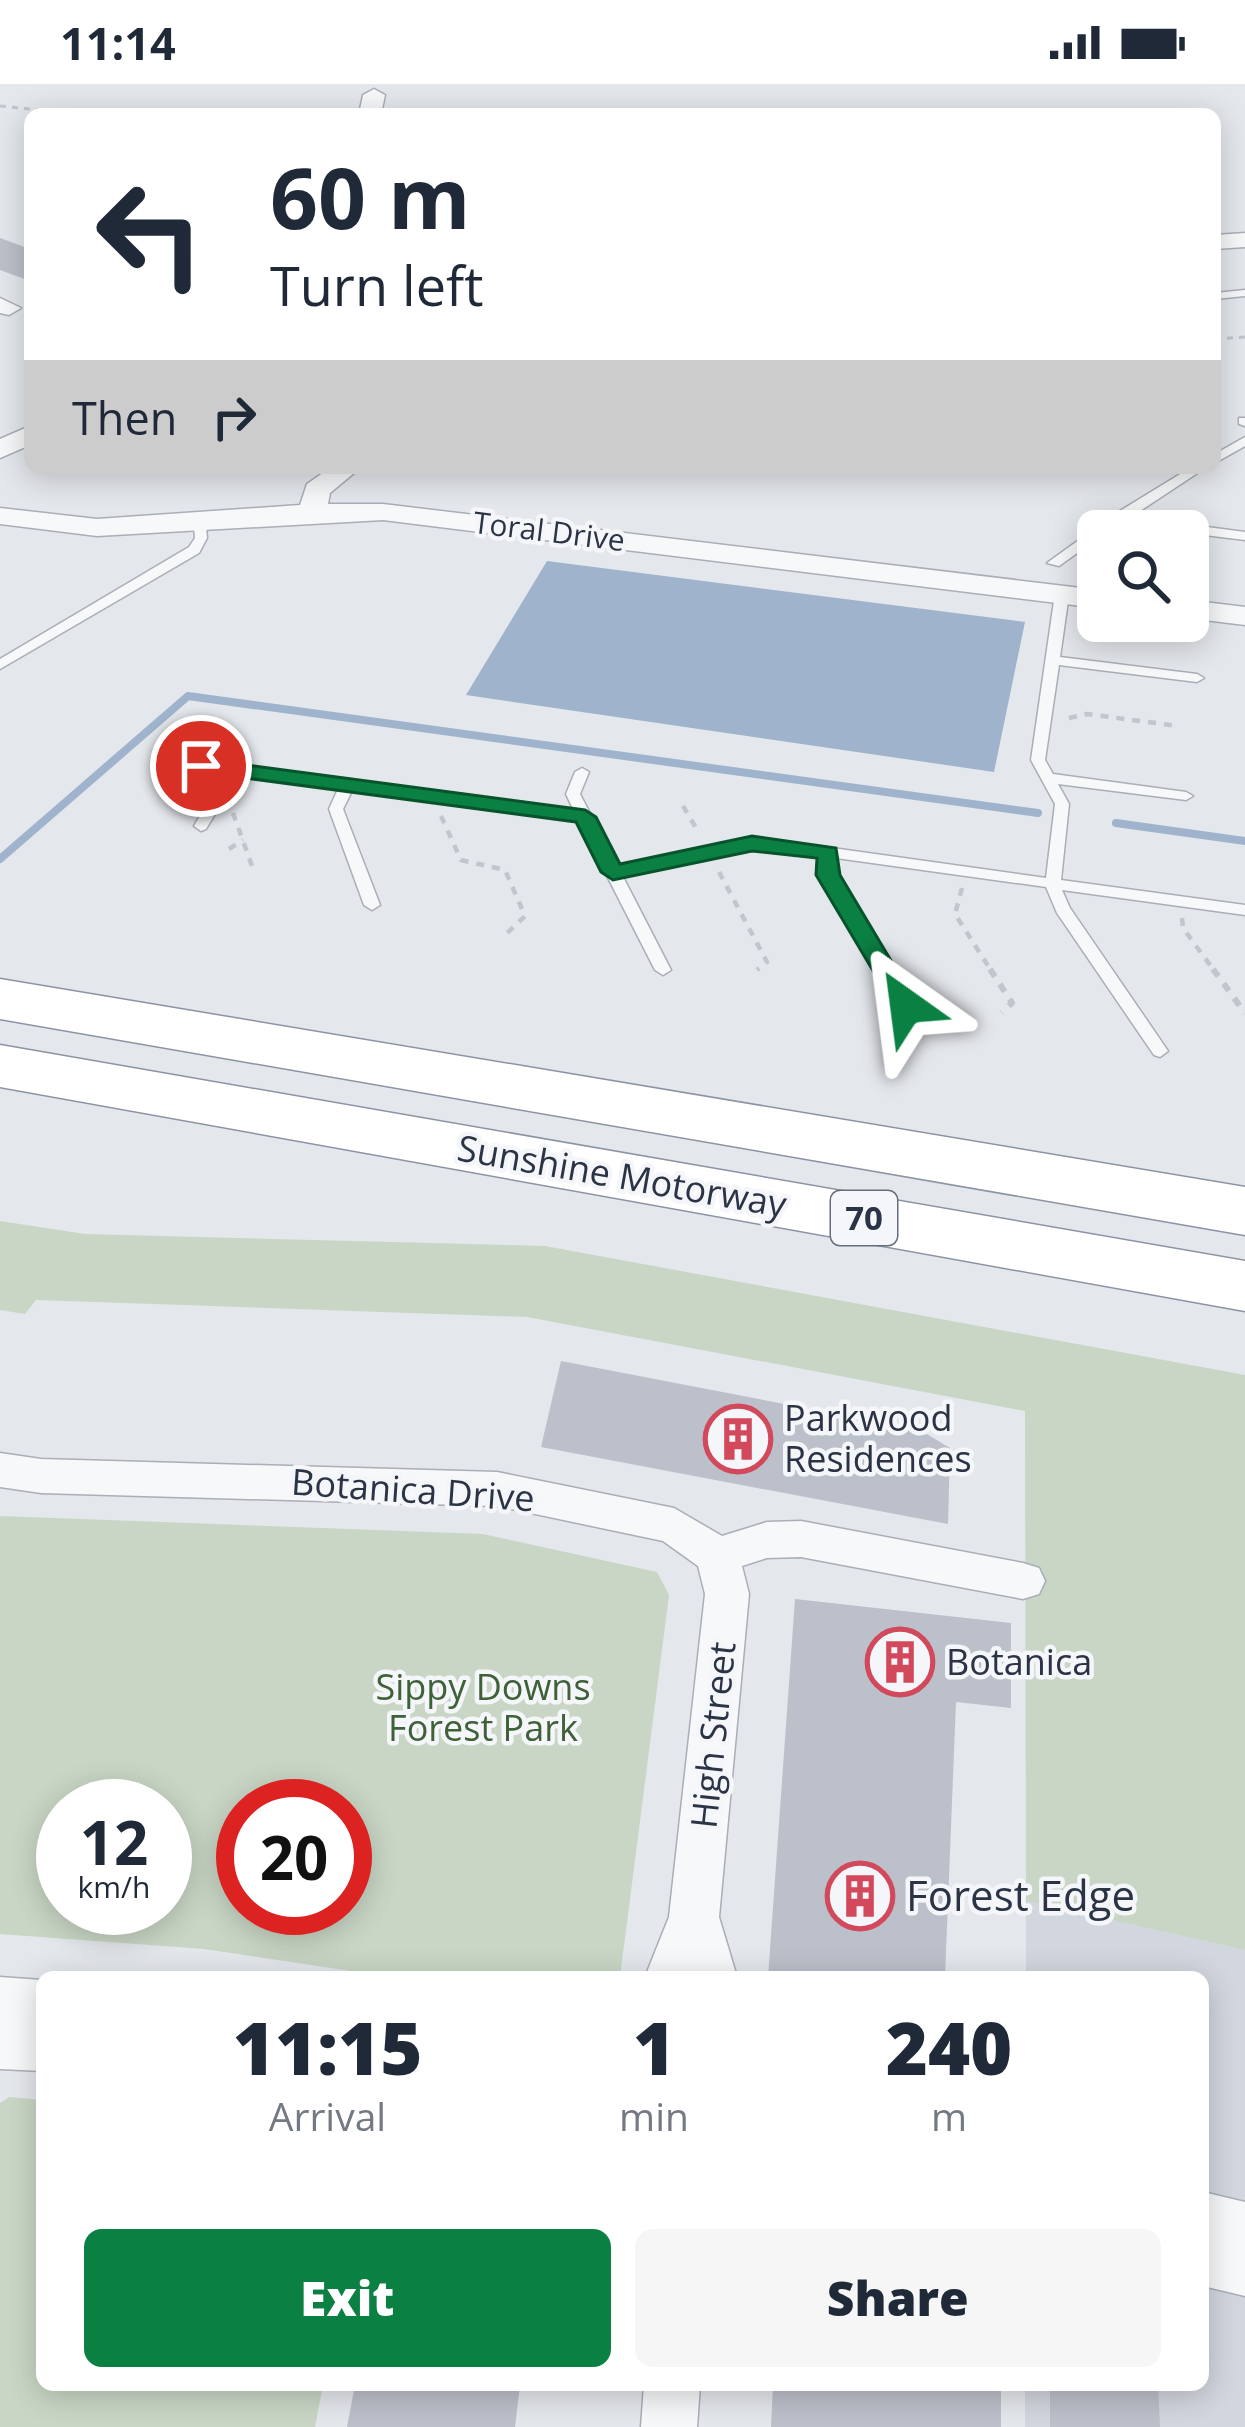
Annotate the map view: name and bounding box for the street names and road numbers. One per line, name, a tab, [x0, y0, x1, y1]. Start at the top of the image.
street label: Toral Drive	[471, 501, 627, 560]
street label: Sunshine Motorway	[454, 1122, 791, 1229]
road number: 70	[831, 1191, 897, 1245]
street label: Botanica Drive	[290, 1457, 536, 1522]
street label: High Street	[678, 1639, 747, 1831]

